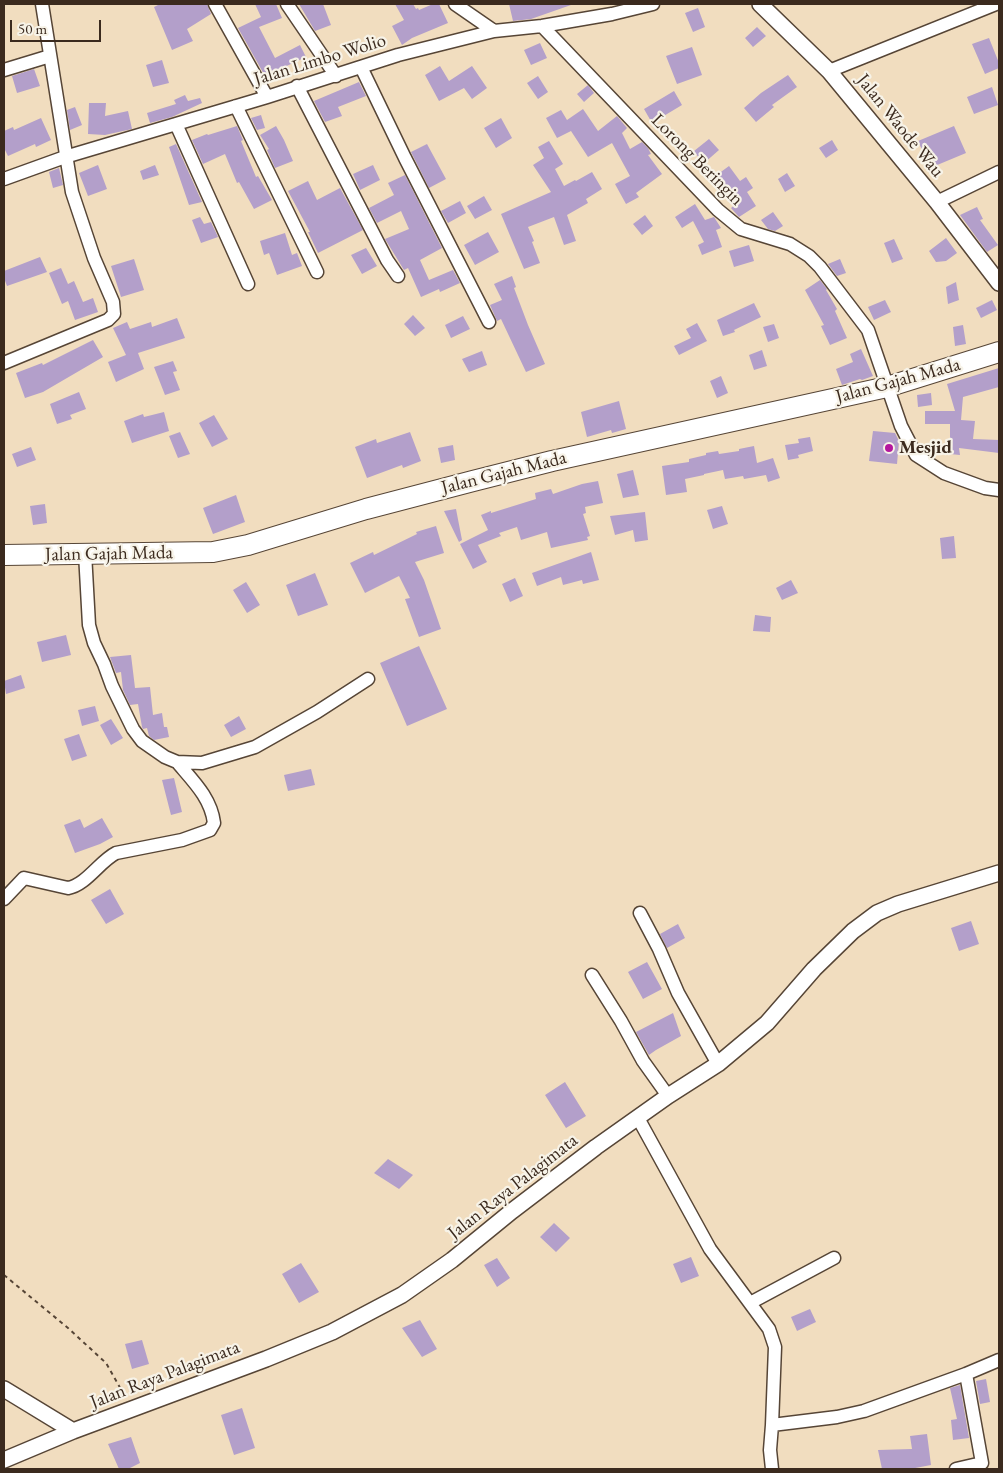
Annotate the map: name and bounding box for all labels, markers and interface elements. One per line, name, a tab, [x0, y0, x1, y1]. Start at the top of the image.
scale bar	[12, 10, 104, 42]
text: 50 m	[18, 19, 47, 38]
street label: Jalan Limbo Wolio	[251, 29, 389, 91]
street label: Jalan Waode Wau	[851, 70, 949, 182]
street label: Lorong Beringin	[646, 109, 748, 211]
street label: Jalan Gajah Mada	[833, 353, 963, 409]
place label: Mesjid	[899, 437, 952, 459]
marker: Mesjid	[883, 442, 895, 454]
street label: Jalan Gajah Mada	[439, 446, 569, 500]
street label: Jalan Gajah Mada	[45, 541, 173, 567]
street label: Jalan Raya Palagimata	[444, 1129, 582, 1245]
street label: Jalan Raya Palagimata	[87, 1336, 243, 1414]

